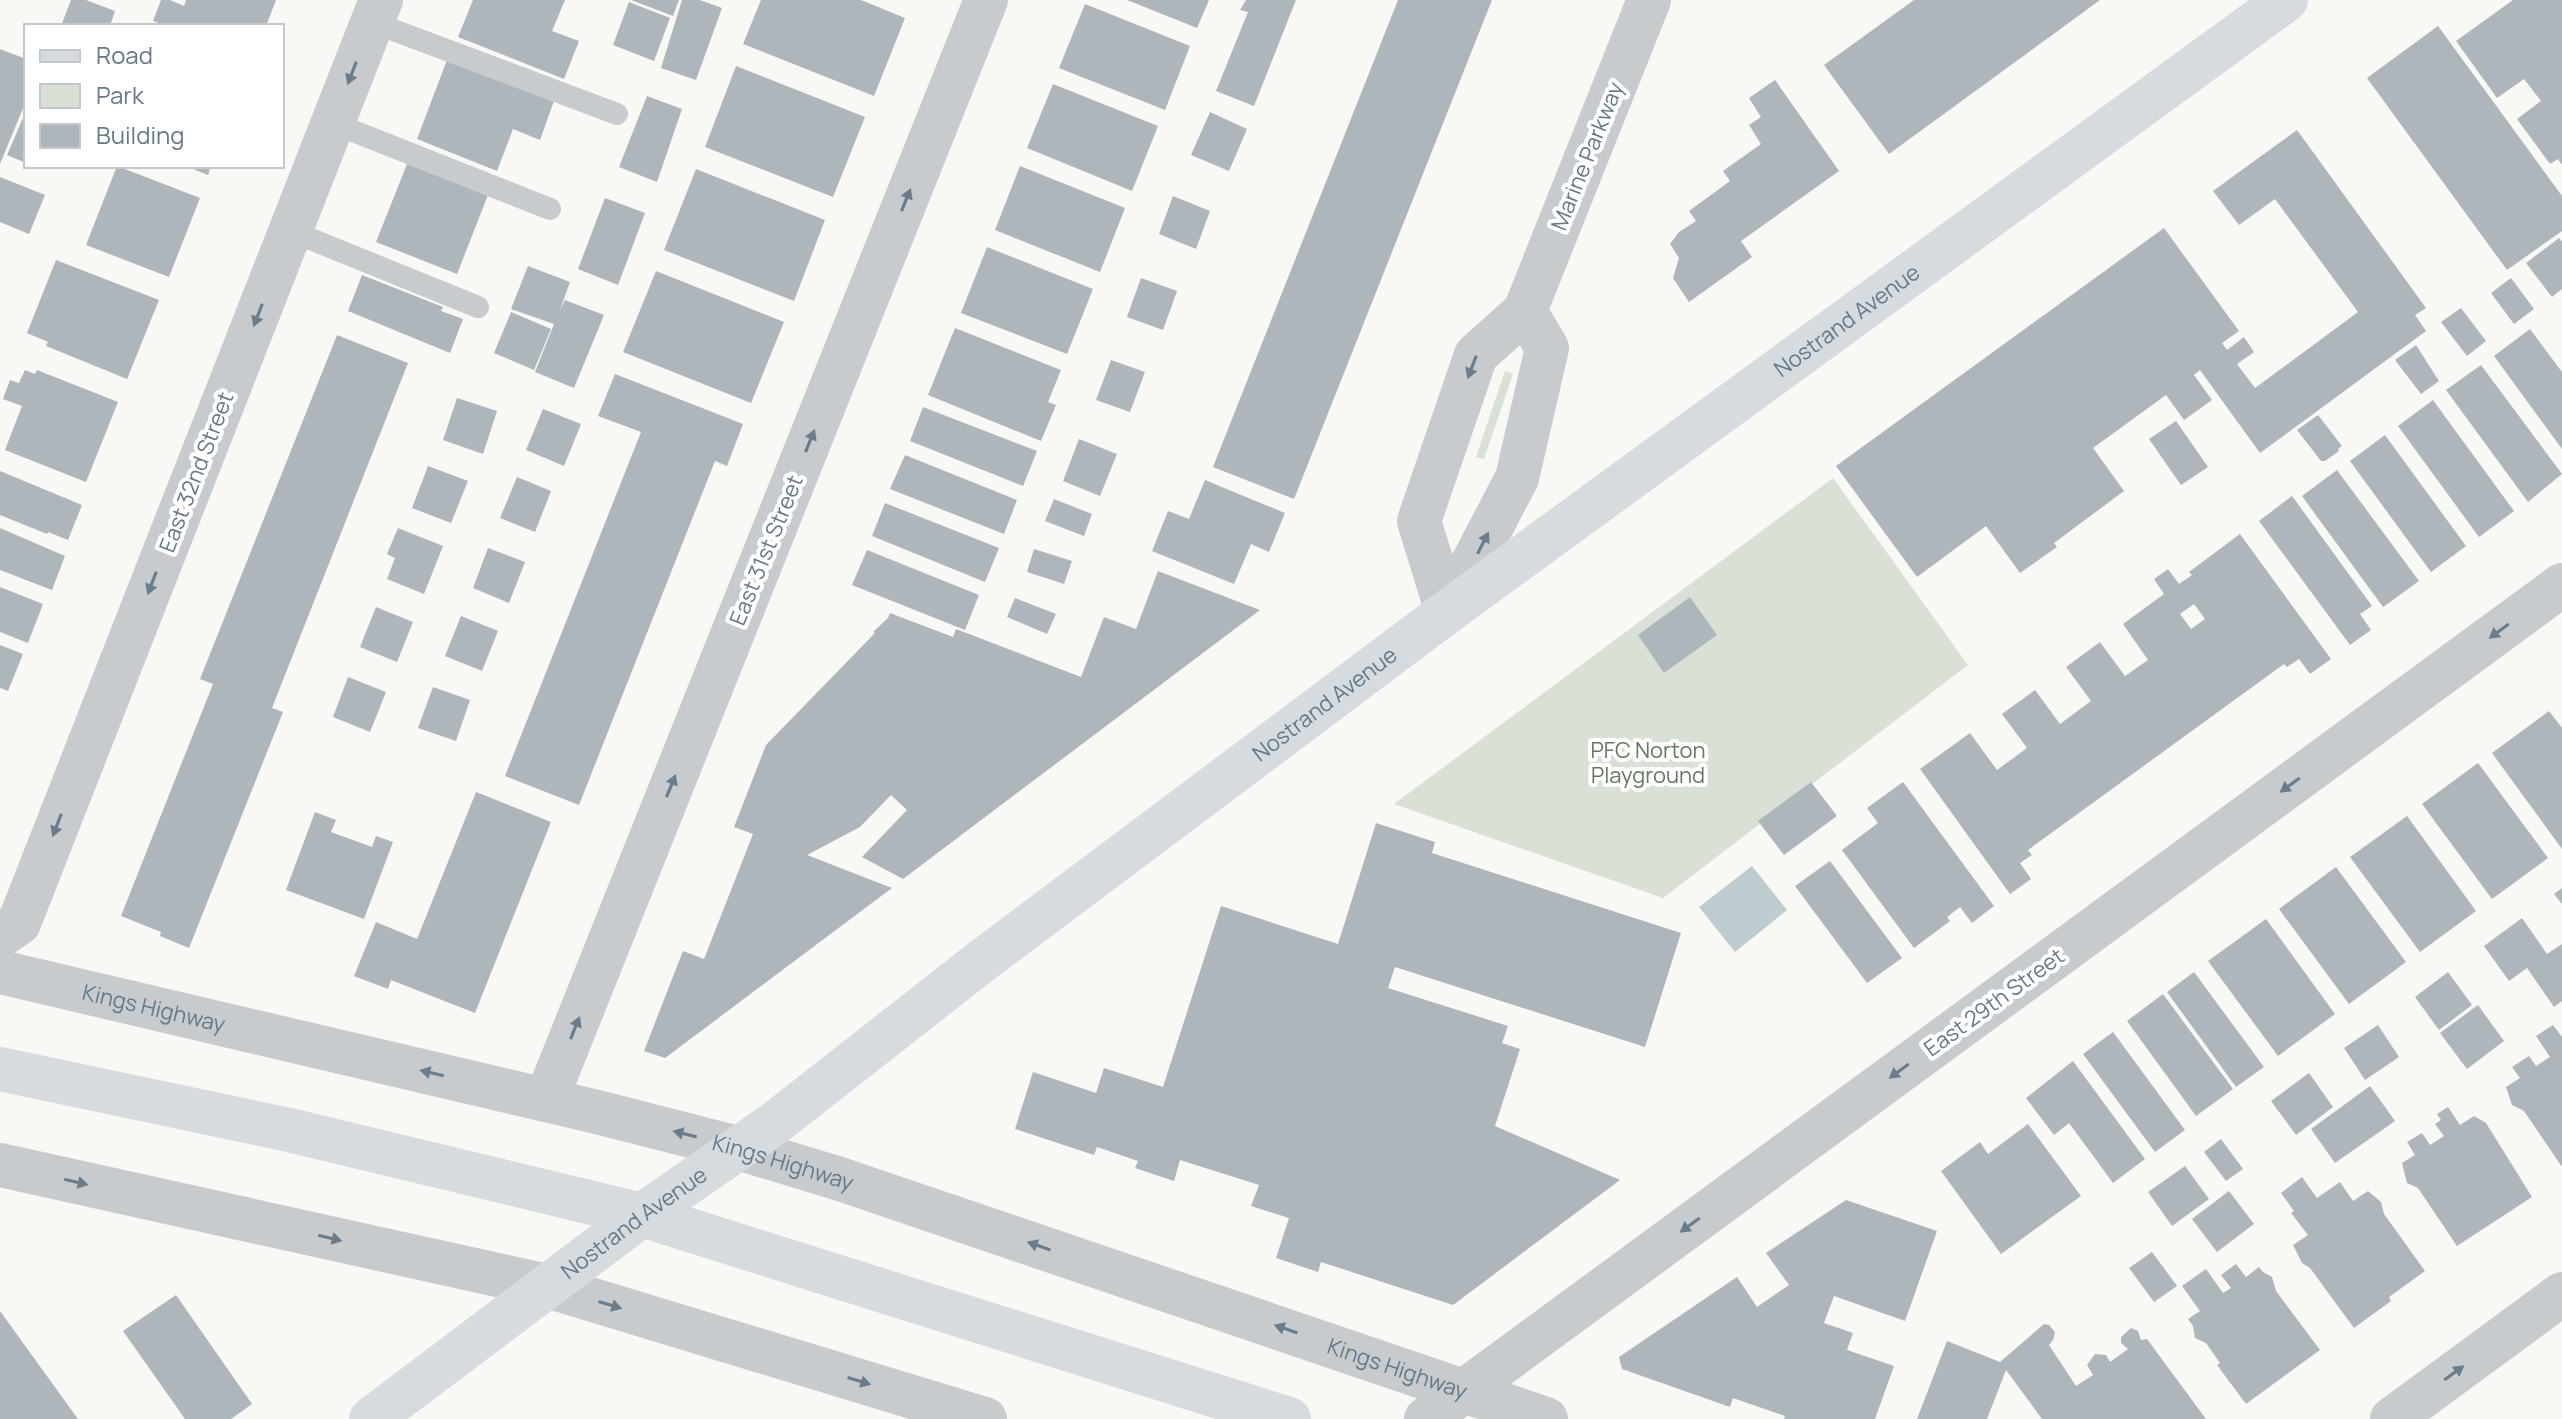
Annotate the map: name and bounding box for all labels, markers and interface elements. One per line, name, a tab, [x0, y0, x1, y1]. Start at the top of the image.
legend	[24, 24, 284, 168]
text: Road	[96, 38, 153, 71]
one-way arrow	[345, 61, 358, 85]
street label: Marine Parkway	[1544, 77, 1631, 235]
text: Park	[96, 78, 145, 111]
text: Building	[96, 118, 184, 151]
one-way arrow	[900, 188, 913, 212]
street label: Nostrand Avenue	[1768, 257, 1926, 384]
one-way arrow	[251, 303, 264, 327]
one-way arrow	[1465, 355, 1478, 379]
street label: East 32nd Street	[152, 387, 240, 556]
one-way arrow	[803, 429, 816, 453]
street label: East 31st Street	[722, 470, 810, 630]
one-way arrow	[1477, 532, 1490, 555]
one-way arrow	[146, 571, 159, 595]
one-way arrow	[2488, 623, 2510, 639]
street label: Nostrand Avenue	[1246, 640, 1403, 768]
park label: PFC Norton Playground	[1591, 735, 1705, 790]
one-way arrow	[665, 774, 678, 798]
one-way arrow	[2279, 777, 2300, 792]
one-way arrow	[50, 813, 63, 837]
street label: East 29th Street	[1918, 941, 2070, 1063]
street label: Kings Highway	[79, 977, 229, 1039]
one-way arrow	[568, 1016, 581, 1040]
one-way arrow	[1889, 1063, 1910, 1079]
one-way arrow	[419, 1067, 444, 1079]
street label: Kings Highway	[709, 1127, 858, 1198]
one-way arrow	[672, 1128, 697, 1140]
street label: Nostrand Avenue	[555, 1159, 713, 1286]
one-way arrow	[64, 1176, 89, 1189]
one-way arrow	[1680, 1217, 1700, 1233]
one-way arrow	[318, 1232, 343, 1245]
one-way arrow	[1027, 1240, 1051, 1252]
one-way arrow	[598, 1300, 622, 1312]
one-way arrow	[1273, 1323, 1297, 1335]
street label: Kings Highway	[1323, 1331, 1472, 1406]
one-way arrow	[2444, 1366, 2465, 1381]
one-way arrow	[847, 1375, 871, 1388]

